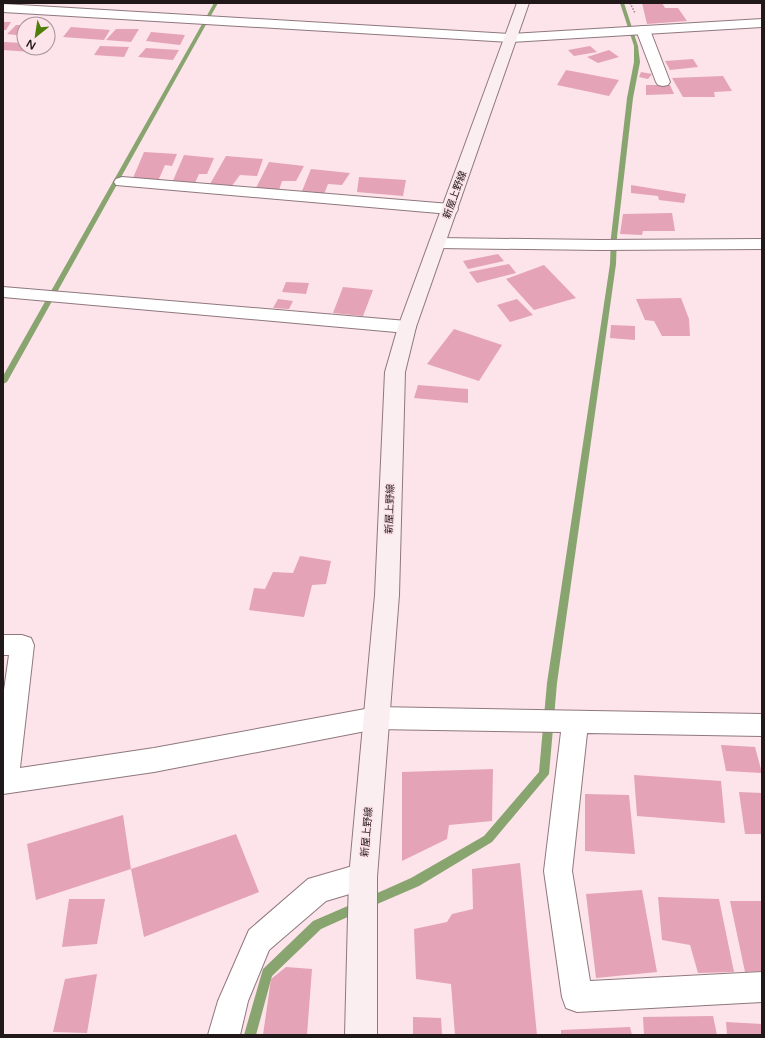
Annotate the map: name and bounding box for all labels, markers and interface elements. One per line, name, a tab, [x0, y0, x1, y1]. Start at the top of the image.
north arrow	[16, 16, 56, 56]
text: N	[24, 36, 38, 52]
street label: 新屋上野線	[441, 169, 469, 221]
street label: 新屋上野線	[383, 484, 397, 534]
street label: 新屋上野線	[359, 807, 375, 857]

